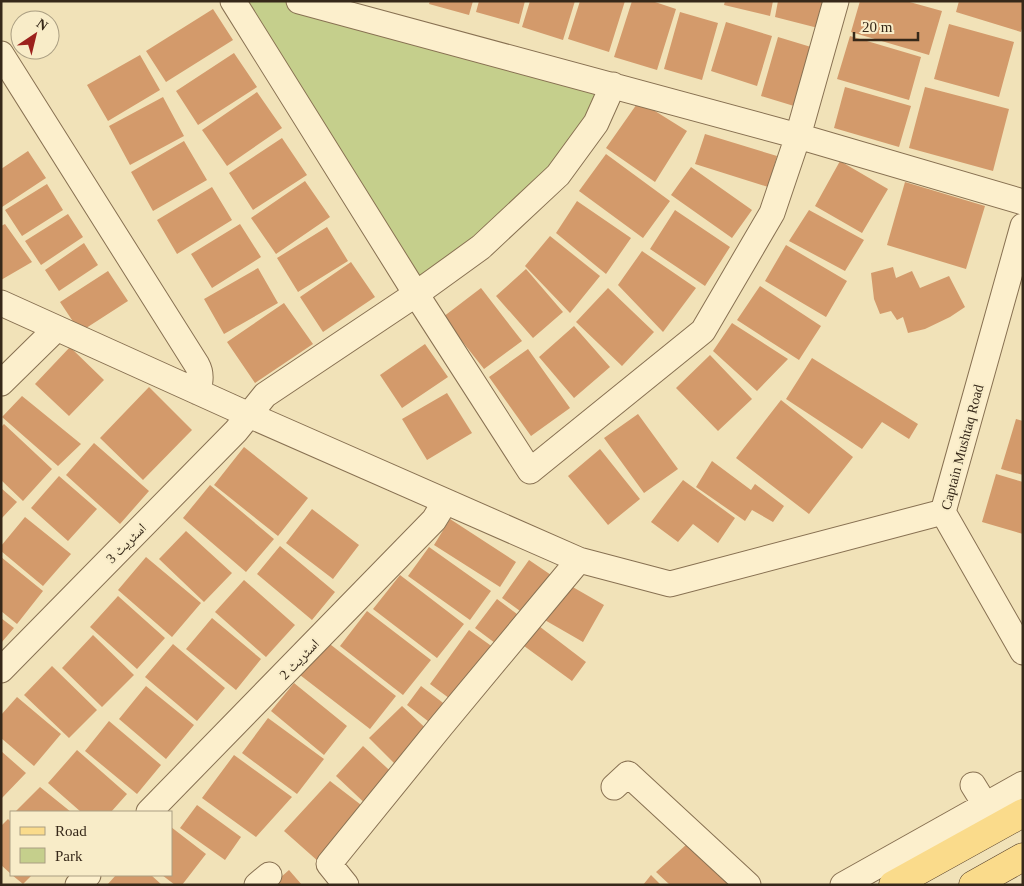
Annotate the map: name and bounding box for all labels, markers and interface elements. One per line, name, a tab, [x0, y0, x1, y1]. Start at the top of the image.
north arrow	[10, 10, 60, 60]
scale bar	[854, 10, 918, 42]
text: N	[34, 16, 51, 34]
text: 20 m	[862, 19, 893, 35]
street label: Captain Mushtaq Road	[939, 383, 986, 511]
street label: اسٹریٹ 3	[103, 520, 150, 567]
street label: اسٹریٹ 2	[277, 636, 323, 683]
legend	[10, 811, 172, 876]
text: Road	[55, 823, 87, 839]
text: Park	[55, 848, 83, 864]

